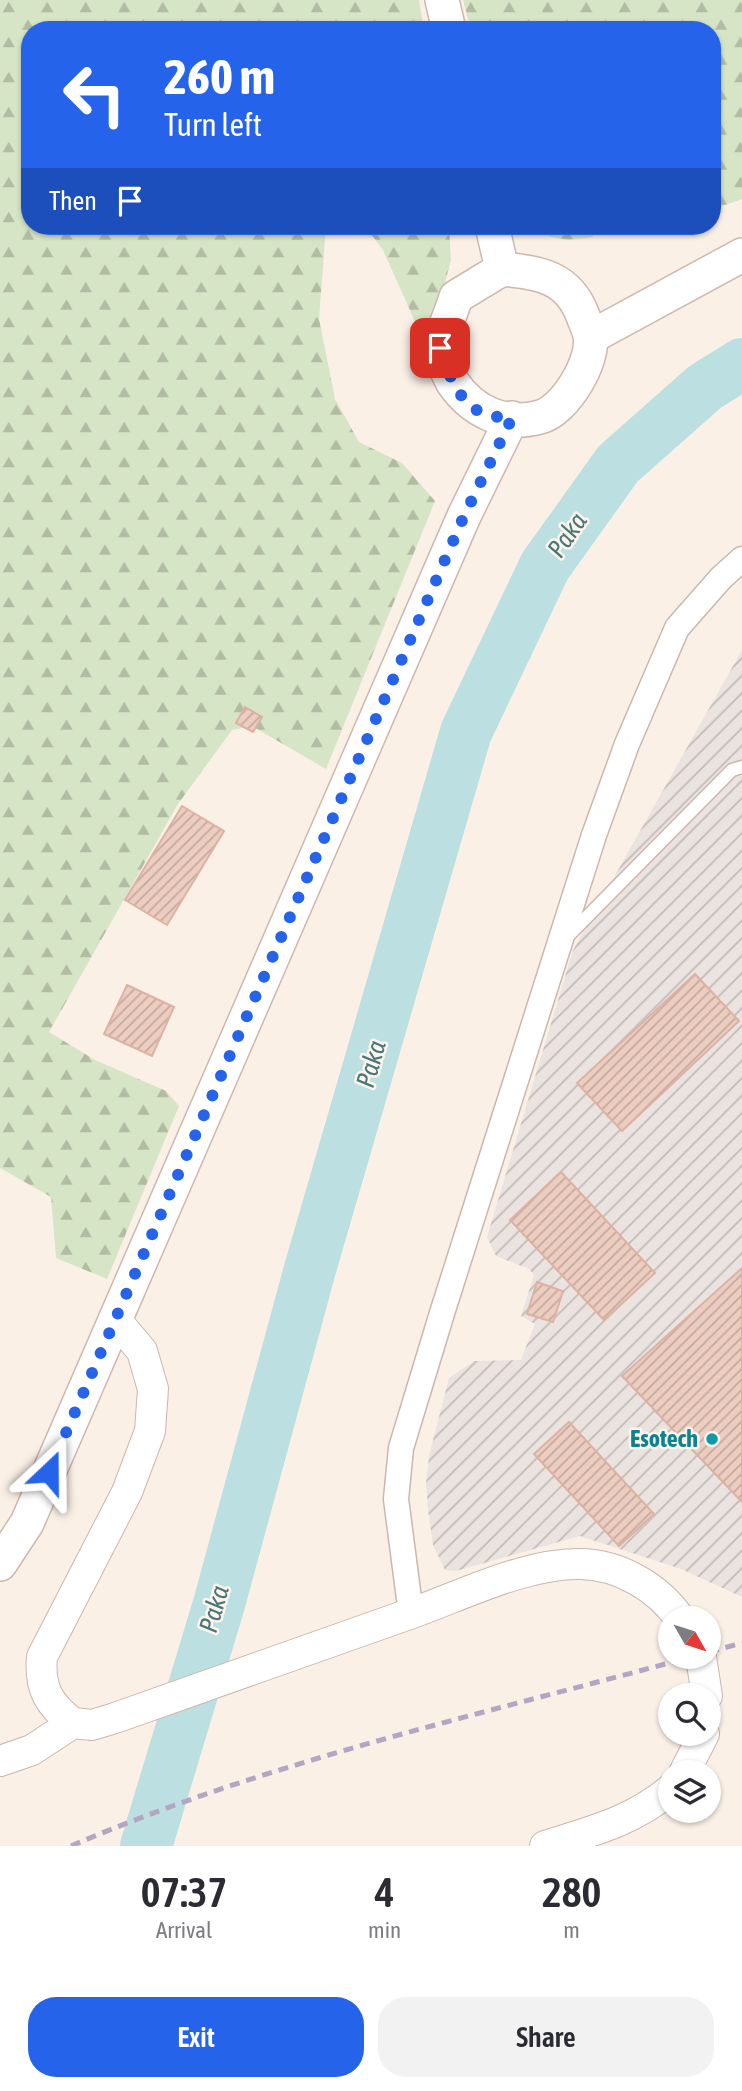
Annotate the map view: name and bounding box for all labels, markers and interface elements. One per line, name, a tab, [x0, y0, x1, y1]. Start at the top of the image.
text: 260 m	[164, 48, 275, 104]
icon: left	[49, 49, 140, 140]
text: Turn left	[164, 106, 262, 143]
icon: arrive	[111, 182, 149, 220]
text: Then	[49, 186, 97, 216]
pin	[410, 318, 470, 378]
icon: arrive	[421, 329, 459, 367]
water label: Paka	[541, 507, 593, 563]
water label: Paka	[350, 1037, 392, 1091]
place label: Esotech	[630, 1425, 698, 1452]
marker: Esotech	[704, 1431, 720, 1447]
position arrow	[12, 1435, 86, 1509]
water label: Paka	[193, 1582, 235, 1636]
north arrow	[658, 1606, 721, 1670]
map controls	[658, 1606, 721, 1823]
button: search	[658, 1683, 721, 1746]
button: layers	[658, 1760, 721, 1823]
text: 07:37	[141, 1868, 227, 1916]
text: 4	[375, 1868, 394, 1916]
text: 280	[542, 1868, 601, 1916]
text: Arrival	[156, 1917, 212, 1943]
text: min	[368, 1917, 401, 1943]
text: m	[563, 1917, 580, 1943]
button: Exit	[28, 1997, 364, 2077]
button: Share	[378, 1997, 714, 2077]

